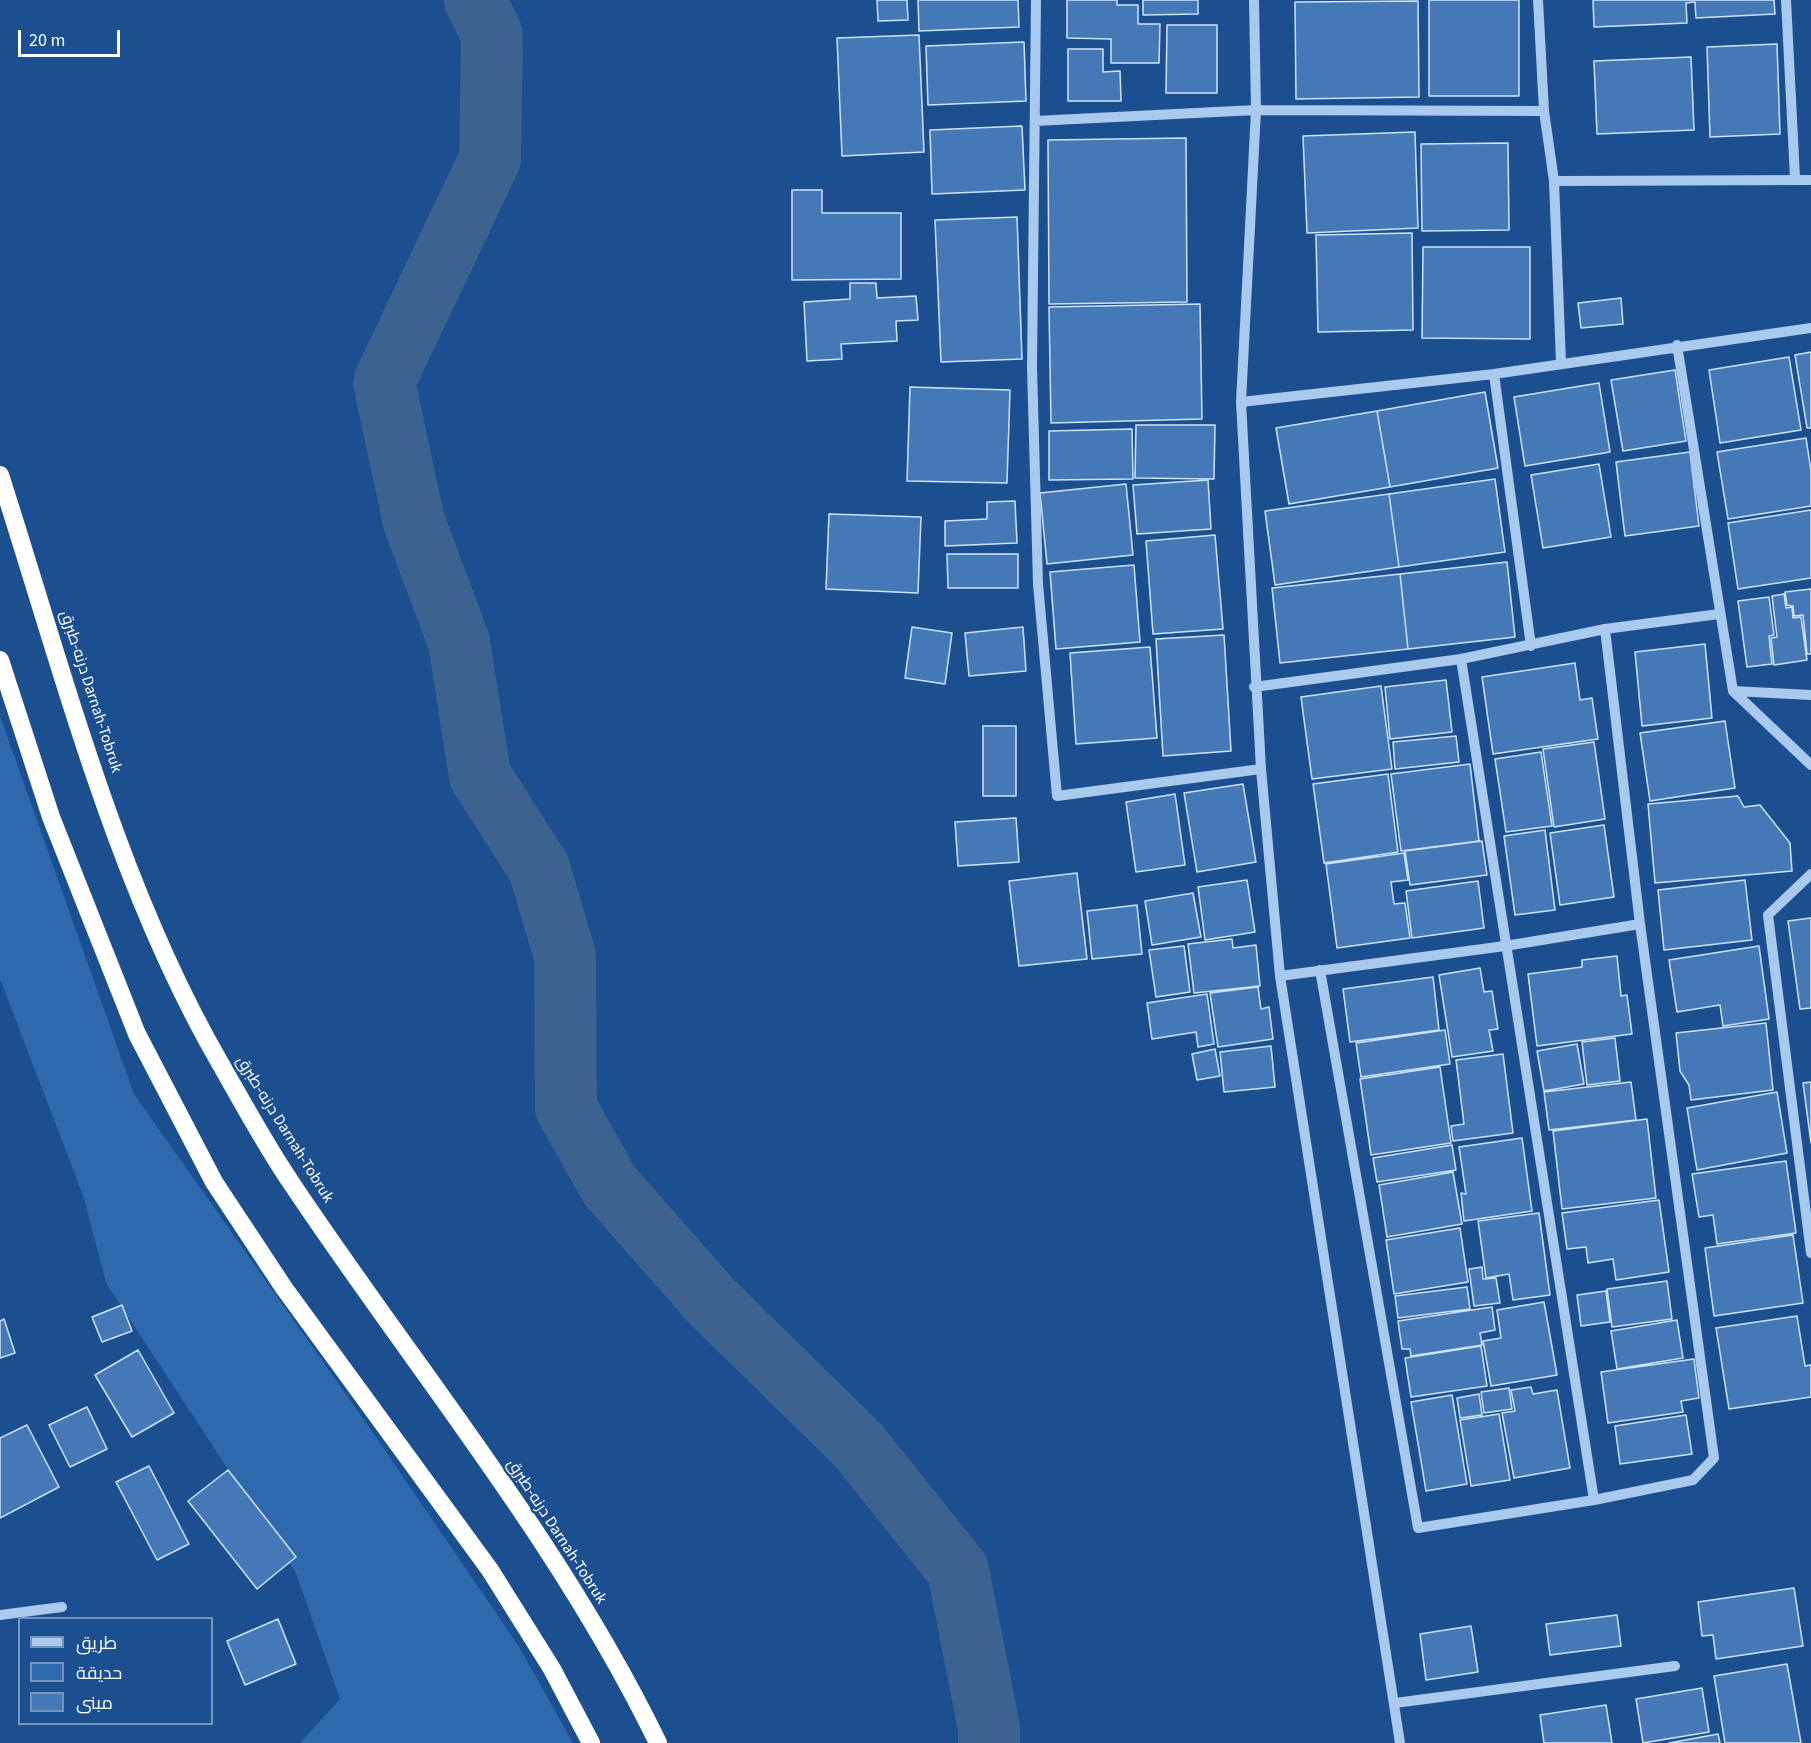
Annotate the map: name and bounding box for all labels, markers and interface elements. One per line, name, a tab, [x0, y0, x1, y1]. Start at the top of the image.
scale bar	[21, 18, 123, 56]
text: 20 m	[29, 28, 65, 53]
street label: درنه-طبرق Darnah-Tobruk	[55, 609, 125, 775]
street label: درنه-طبرق Darnah-Tobruk	[231, 1053, 337, 1207]
street label: درنه-طبرق Darnah-Tobruk	[502, 1456, 610, 1608]
legend	[18, 1617, 213, 1725]
text: طريق	[76, 1631, 117, 1656]
text: حديقة	[76, 1661, 122, 1686]
text: مبنى	[76, 1691, 113, 1716]

